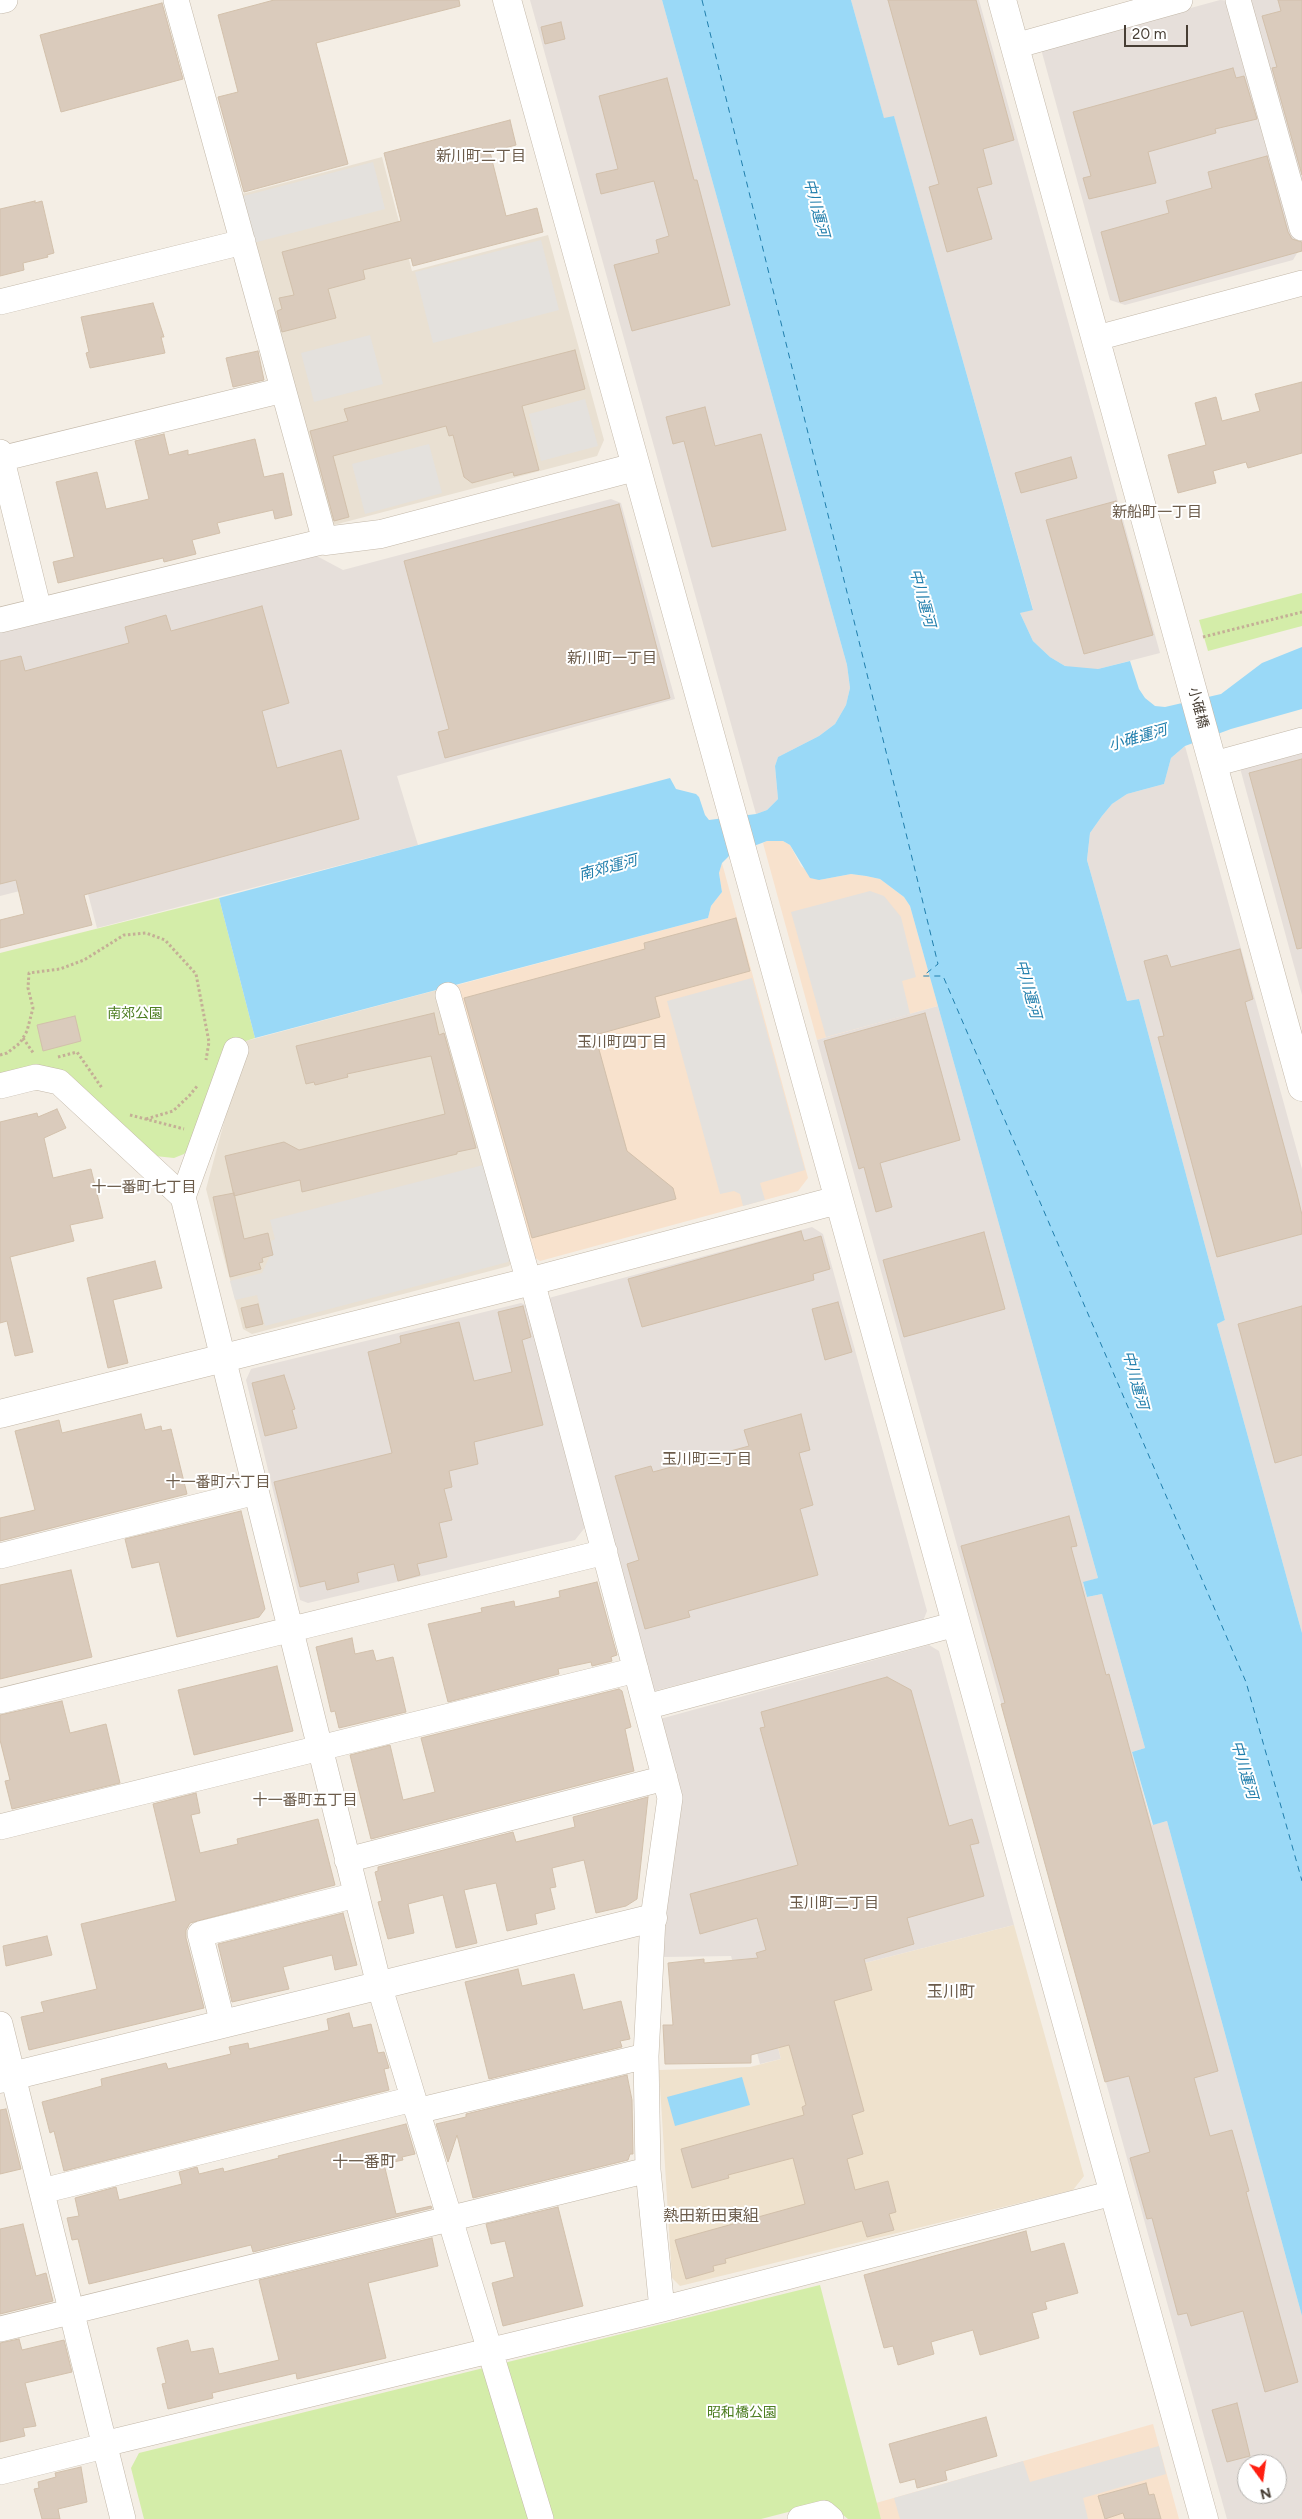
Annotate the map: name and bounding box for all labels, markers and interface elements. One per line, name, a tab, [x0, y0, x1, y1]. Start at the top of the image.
scale bar	[1127, 15, 1191, 47]
text: 20 m	[1132, 25, 1166, 43]
district label: 新川町二丁目	[436, 148, 526, 166]
water label: 中川運河	[800, 177, 832, 239]
district label: 新船町一丁目	[1112, 504, 1202, 522]
water label: 中川運河	[906, 567, 938, 629]
district label: 新川町一丁目	[567, 650, 657, 668]
street label: 小碓橋	[1184, 686, 1212, 730]
water label: 小碓運河	[1107, 721, 1169, 755]
water label: 南郊運河	[577, 852, 639, 884]
water label: 中川運河	[1012, 958, 1044, 1020]
park label: 南郊公園	[107, 1006, 163, 1022]
district label: 玉川町四丁目	[577, 1034, 667, 1052]
district label: 十一番町七丁目	[92, 1179, 196, 1197]
water label: 中川運河	[1119, 1349, 1151, 1411]
district label: 玉川町三丁目	[662, 1451, 752, 1469]
district label: 十一番町六丁目	[166, 1474, 270, 1492]
water label: 中川運河	[1227, 1739, 1261, 1801]
district label: 十一番町五丁目	[253, 1792, 357, 1810]
district label: 玉川町二丁目	[789, 1895, 879, 1913]
district label: 玉川町	[927, 1982, 975, 2002]
district label: 十一番町	[332, 2152, 396, 2172]
district label: 熱田新田東組	[663, 2206, 759, 2226]
park label: 昭和橋公園	[707, 2405, 777, 2421]
north arrow	[1237, 2454, 1287, 2504]
text: N	[1258, 2484, 1273, 2503]

